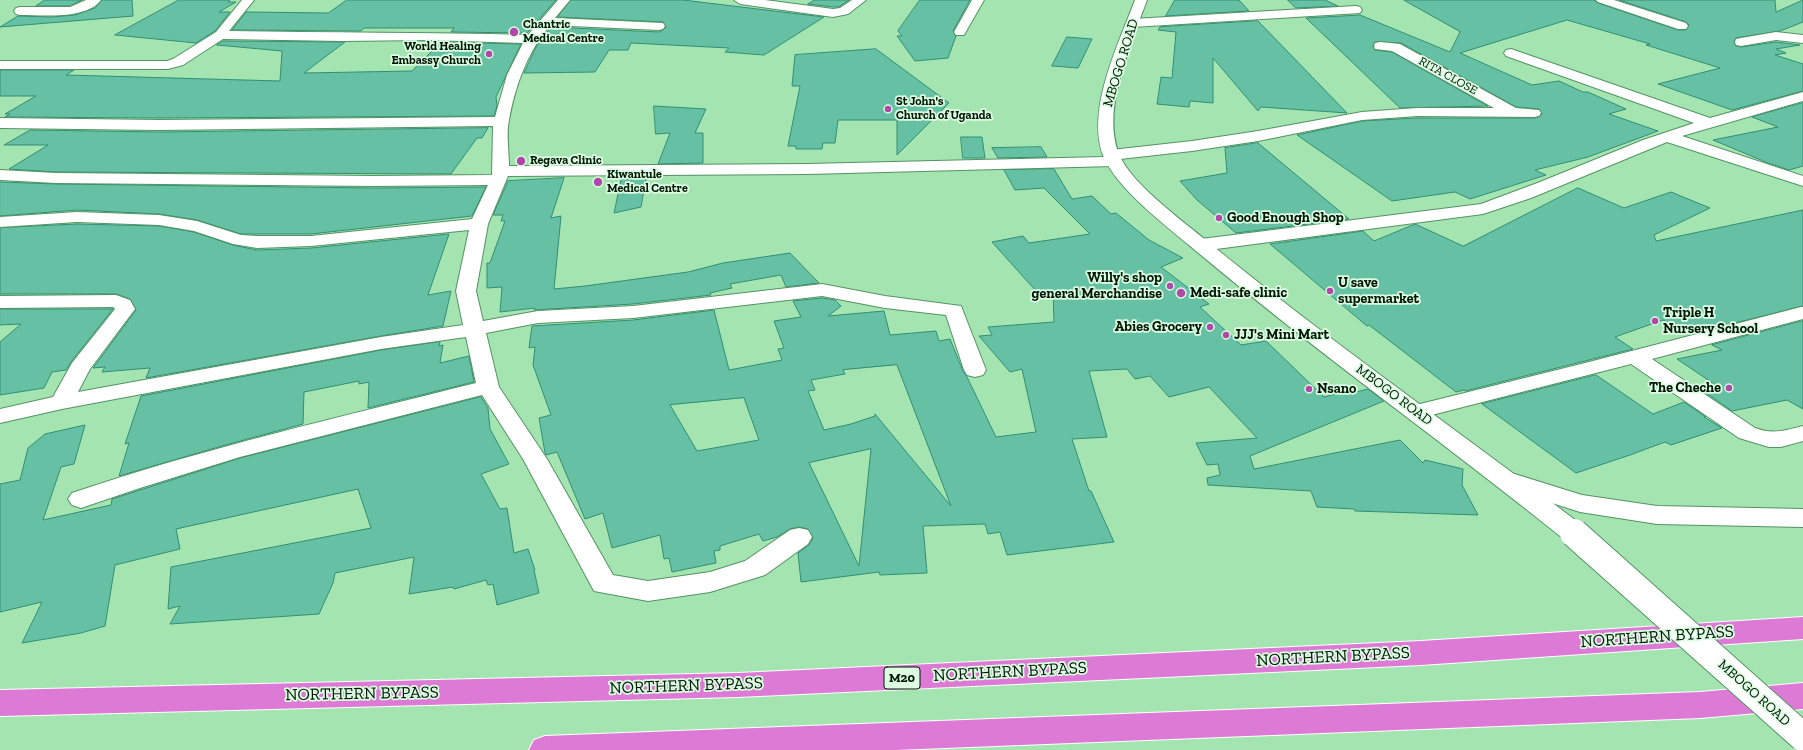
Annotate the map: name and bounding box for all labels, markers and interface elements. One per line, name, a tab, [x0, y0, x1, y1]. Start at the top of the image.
street label: MBOGO ROAD	[1100, 17, 1142, 109]
place label: Chantric Medical Centre	[523, 18, 604, 46]
marker: Chantric Medical Centre	[508, 26, 520, 38]
place label: World Healing Embassy Church	[391, 40, 481, 68]
marker: World Healing Embassy Church	[484, 49, 494, 59]
street label: RITA CLOSE	[1416, 54, 1480, 98]
place label: St John's Church of Uganda	[896, 95, 992, 123]
marker: St John's Church of Uganda	[883, 104, 893, 114]
place label: Regava Clinic	[530, 154, 602, 168]
marker: Regava Clinic	[515, 155, 527, 167]
place label: Kiwantule Medical Centre	[607, 168, 688, 196]
marker: Kiwantule Medical Centre	[592, 176, 604, 188]
place label: Good Enough Shop	[1227, 210, 1344, 226]
marker: Good Enough Shop	[1214, 213, 1224, 223]
place label: Willy's shop general Merchandise	[1032, 270, 1162, 302]
place label: U save supermarket	[1338, 275, 1419, 308]
marker: Willy's shop general Merchandise	[1165, 281, 1175, 291]
place label: Medi-safe clinic	[1190, 285, 1287, 301]
marker: U save supermarket	[1325, 286, 1335, 296]
marker: Medi-safe clinic	[1175, 287, 1187, 299]
place label: Triple H Nursery School	[1663, 305, 1758, 338]
marker: Triple H Nursery School	[1650, 316, 1660, 326]
place label: Abies Grocery	[1115, 319, 1202, 335]
marker: Abies Grocery	[1205, 322, 1215, 332]
place label: JJJ's Mini Mart	[1234, 327, 1329, 343]
marker: JJJ's Mini Mart	[1221, 330, 1231, 340]
street label: MBOGO ROAD	[1352, 361, 1436, 429]
place label: The Cheche	[1649, 380, 1721, 396]
place label: Nsano	[1317, 381, 1356, 397]
marker: The Cheche	[1724, 383, 1734, 393]
marker: Nsano	[1304, 384, 1314, 394]
street label: NORTHERN BYPASS	[1580, 621, 1734, 653]
street label: NORTHERN BYPASS	[1256, 643, 1410, 671]
street label: MBOGO ROAD	[1714, 656, 1794, 730]
street label: NORTHERN BYPASS	[933, 658, 1087, 686]
road number: M20	[884, 667, 920, 689]
street label: NORTHERN BYPASS	[609, 673, 763, 699]
street label: NORTHERN BYPASS	[285, 682, 439, 706]

